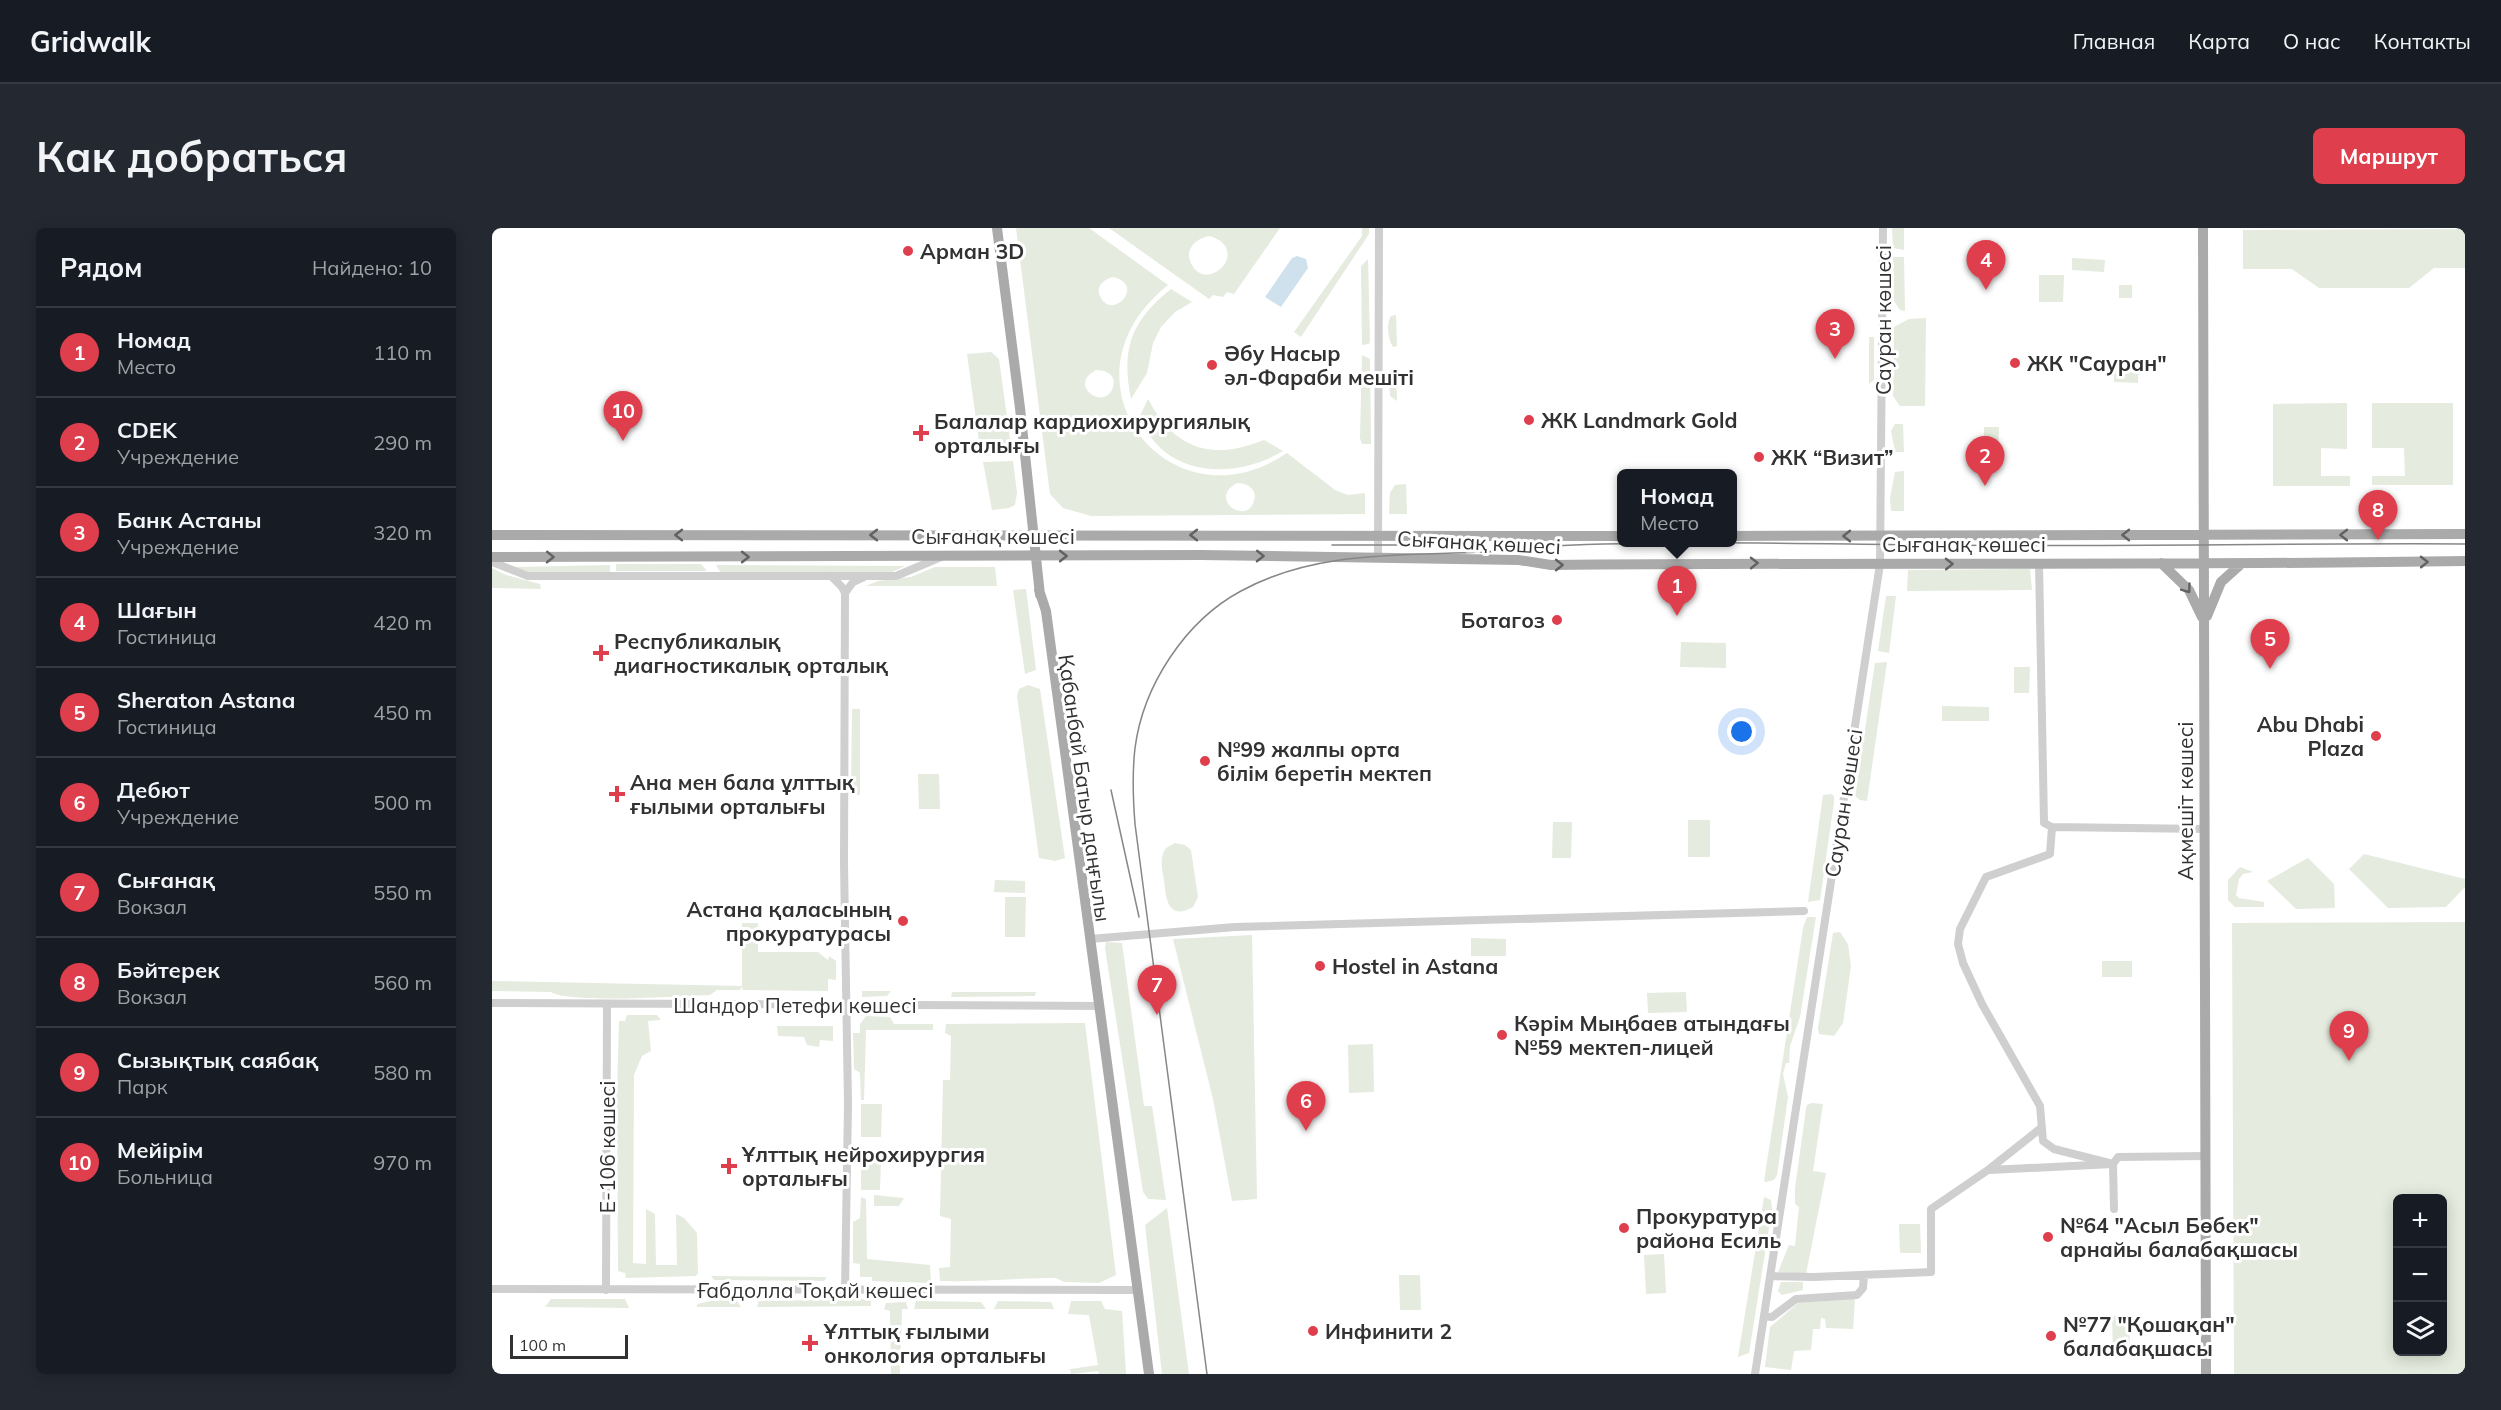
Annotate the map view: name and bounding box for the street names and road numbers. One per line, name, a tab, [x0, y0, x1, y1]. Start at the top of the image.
street label: Сауран көшесі	[1870, 245, 1896, 395]
street label: Сығанақ көшесі	[911, 523, 1075, 549]
street label: Сығанақ көшесі	[1397, 525, 1561, 559]
street label: Сығанақ көшесі	[1882, 531, 2046, 557]
street label: Қабанбай Батыр даңғылы	[1053, 653, 1117, 923]
street label: Ақмешіт көшесі	[2172, 722, 2198, 880]
street label: Сауран көшесі	[1818, 727, 1868, 879]
street label: Шандор Петефи көшесі	[673, 992, 917, 1018]
street label: Е-106 көшесі	[594, 1081, 620, 1213]
street label: Ғабдолла Тоқай көшесі	[697, 1277, 933, 1303]

